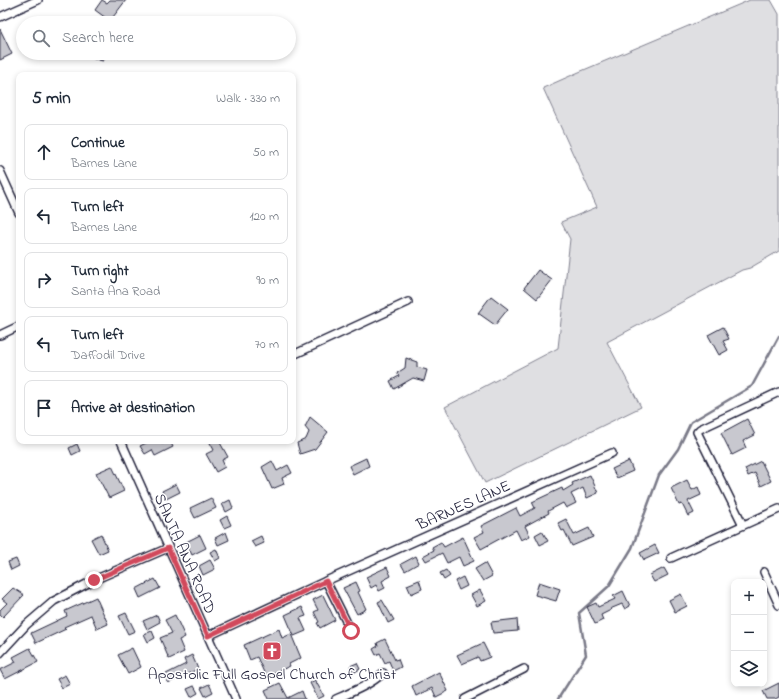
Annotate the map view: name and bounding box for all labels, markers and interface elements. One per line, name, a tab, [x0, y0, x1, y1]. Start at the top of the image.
search box	[16, 16, 296, 60]
icon: search	[30, 27, 52, 49]
text: Search here	[62, 27, 134, 49]
text: 5 min	[32, 86, 71, 111]
text: Walk · 330 m	[216, 89, 280, 108]
text: Continue	[71, 132, 125, 154]
icon: ahead	[33, 141, 55, 163]
text: 50 m	[253, 143, 279, 162]
text: Barnes Lane	[71, 154, 137, 173]
text: Turn left	[71, 196, 124, 218]
icon: left	[33, 205, 55, 227]
text: 120 m	[249, 207, 279, 226]
text: Barnes Lane	[71, 218, 137, 237]
text: Turn right	[71, 260, 129, 282]
icon: right	[33, 269, 55, 291]
text: 90 m	[256, 271, 279, 290]
text: Santa Ana Road	[71, 282, 160, 301]
text: Turn left	[71, 324, 124, 346]
icon: left	[33, 333, 55, 355]
text: 70 m	[255, 335, 279, 354]
text: Daffodil Drive	[71, 346, 145, 365]
icon: arrive	[33, 397, 55, 419]
text: Arrive at destination	[71, 397, 195, 419]
street label: BARNES LANE	[412, 474, 515, 538]
street label: SANTA ANA ROAD	[147, 490, 221, 618]
route end	[85, 571, 103, 589]
map controls	[731, 579, 767, 687]
button: +	[731, 579, 767, 615]
button: −	[731, 615, 767, 651]
route start	[342, 622, 360, 640]
church icon: Apostolic Full Gospel Church of Christ	[261, 640, 283, 662]
button: layers	[731, 651, 767, 687]
place label: Apostolic Full Gospel Church of Christ	[148, 663, 397, 687]

